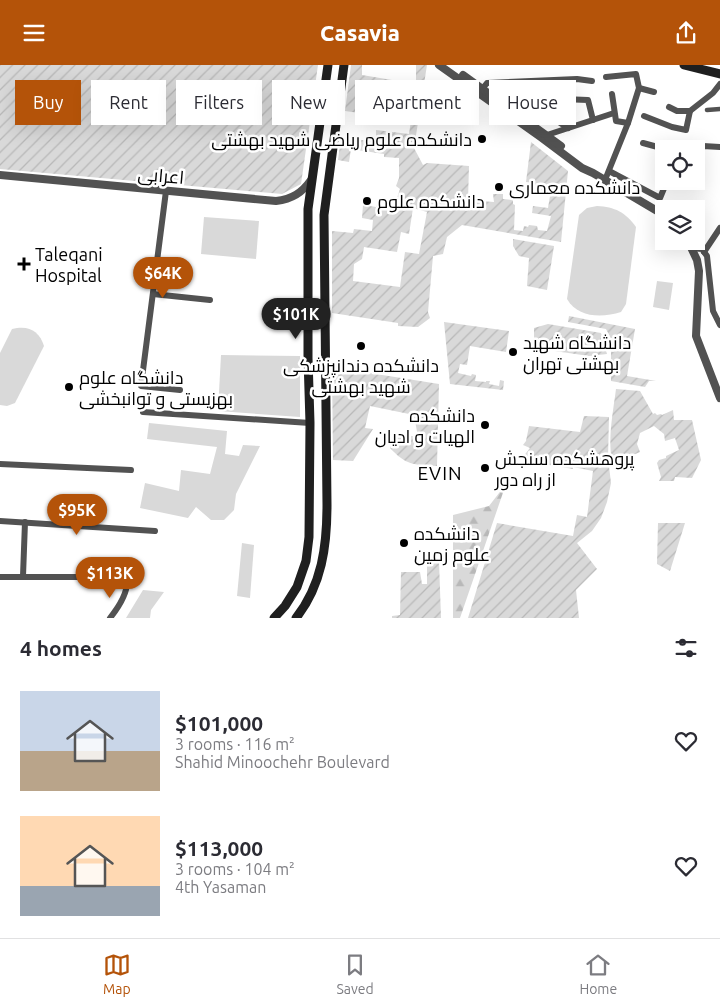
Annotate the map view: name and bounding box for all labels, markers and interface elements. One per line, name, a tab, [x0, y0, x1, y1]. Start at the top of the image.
icon: menu	[20, 19, 48, 47]
icon: share	[672, 19, 700, 47]
text: Casavia	[320, 20, 400, 45]
chip: Buy	[15, 80, 81, 125]
chip: Rent	[91, 80, 166, 125]
chip: Filters	[176, 80, 262, 125]
chip: New	[272, 80, 345, 125]
chip: Apartment	[355, 80, 479, 125]
chip: House	[489, 80, 576, 125]
place label: دانشکده علوم ریاضی شهید بهشتی	[211, 129, 472, 152]
marker: دانشکده علوم ریاضی شهید بهشتی	[476, 133, 488, 145]
map controls	[655, 140, 705, 250]
button: locate	[655, 140, 705, 190]
street label: اعرابی	[137, 163, 185, 189]
place label: دانشکده معماری	[509, 177, 640, 199]
marker: دانشکده معماری	[493, 181, 505, 193]
place label: دانشکده علوم	[377, 191, 485, 214]
marker: دانشکده علوم	[361, 195, 373, 207]
button: layers	[655, 200, 705, 250]
place label: Taleqani Hospital	[35, 244, 103, 285]
marker: Taleqani Hospital	[17, 257, 31, 271]
pin: $64K	[133, 257, 193, 299]
text: $64K	[144, 264, 182, 282]
pin: $101K	[261, 297, 331, 340]
text: $101K	[273, 305, 319, 323]
place label: دانشگاه شهید بهشتی تهران	[523, 332, 631, 375]
marker: دانشکده دندانپزشکی شهید بهشتی	[355, 340, 367, 352]
marker: دانشگاه شهید بهشتی تهران	[507, 346, 519, 358]
place label: دانشکده دندانپزشکی شهید بهشتی	[283, 355, 439, 398]
place label: دانشگاه علوم بهزیستی و توانبخشی	[79, 367, 233, 410]
marker: دانشگاه علوم بهزیستی و توانبخشی	[63, 381, 75, 393]
place label: دانشکده الهیات و ادیان	[375, 405, 475, 448]
marker: دانشکده الهیات و ادیان	[479, 419, 491, 431]
place label: پروهشکده سنجش از راه دور	[494, 448, 635, 491]
district label: EVIN	[417, 462, 463, 484]
marker: پروهشکده سنجش از راه دور	[479, 462, 491, 474]
pin: $95K	[47, 493, 107, 536]
text: $95K	[58, 501, 96, 519]
place label: دانشکده علوم زمین	[414, 523, 490, 567]
marker: دانشکده علوم زمین	[398, 537, 410, 549]
pin: $113K	[75, 557, 145, 599]
text: $113K	[87, 564, 133, 582]
icon: filters	[672, 634, 700, 662]
text: 4 homes	[20, 636, 102, 660]
icon: home	[60, 711, 120, 771]
text: $101,000	[175, 711, 263, 735]
icon: heart	[672, 727, 700, 755]
text: 3 rooms · 116 m²	[175, 735, 295, 753]
text: Shahid Minoochehr Boulevard	[175, 753, 390, 771]
icon: home	[60, 836, 120, 896]
text: $113,000	[175, 836, 263, 860]
icon: heart	[672, 852, 700, 880]
text: 3 rooms · 104 m²	[175, 860, 295, 878]
text: 4th Yasaman	[175, 878, 266, 896]
tab: Map	[103, 951, 131, 997]
tab: Saved	[336, 951, 374, 997]
tab: Home	[579, 951, 617, 997]

